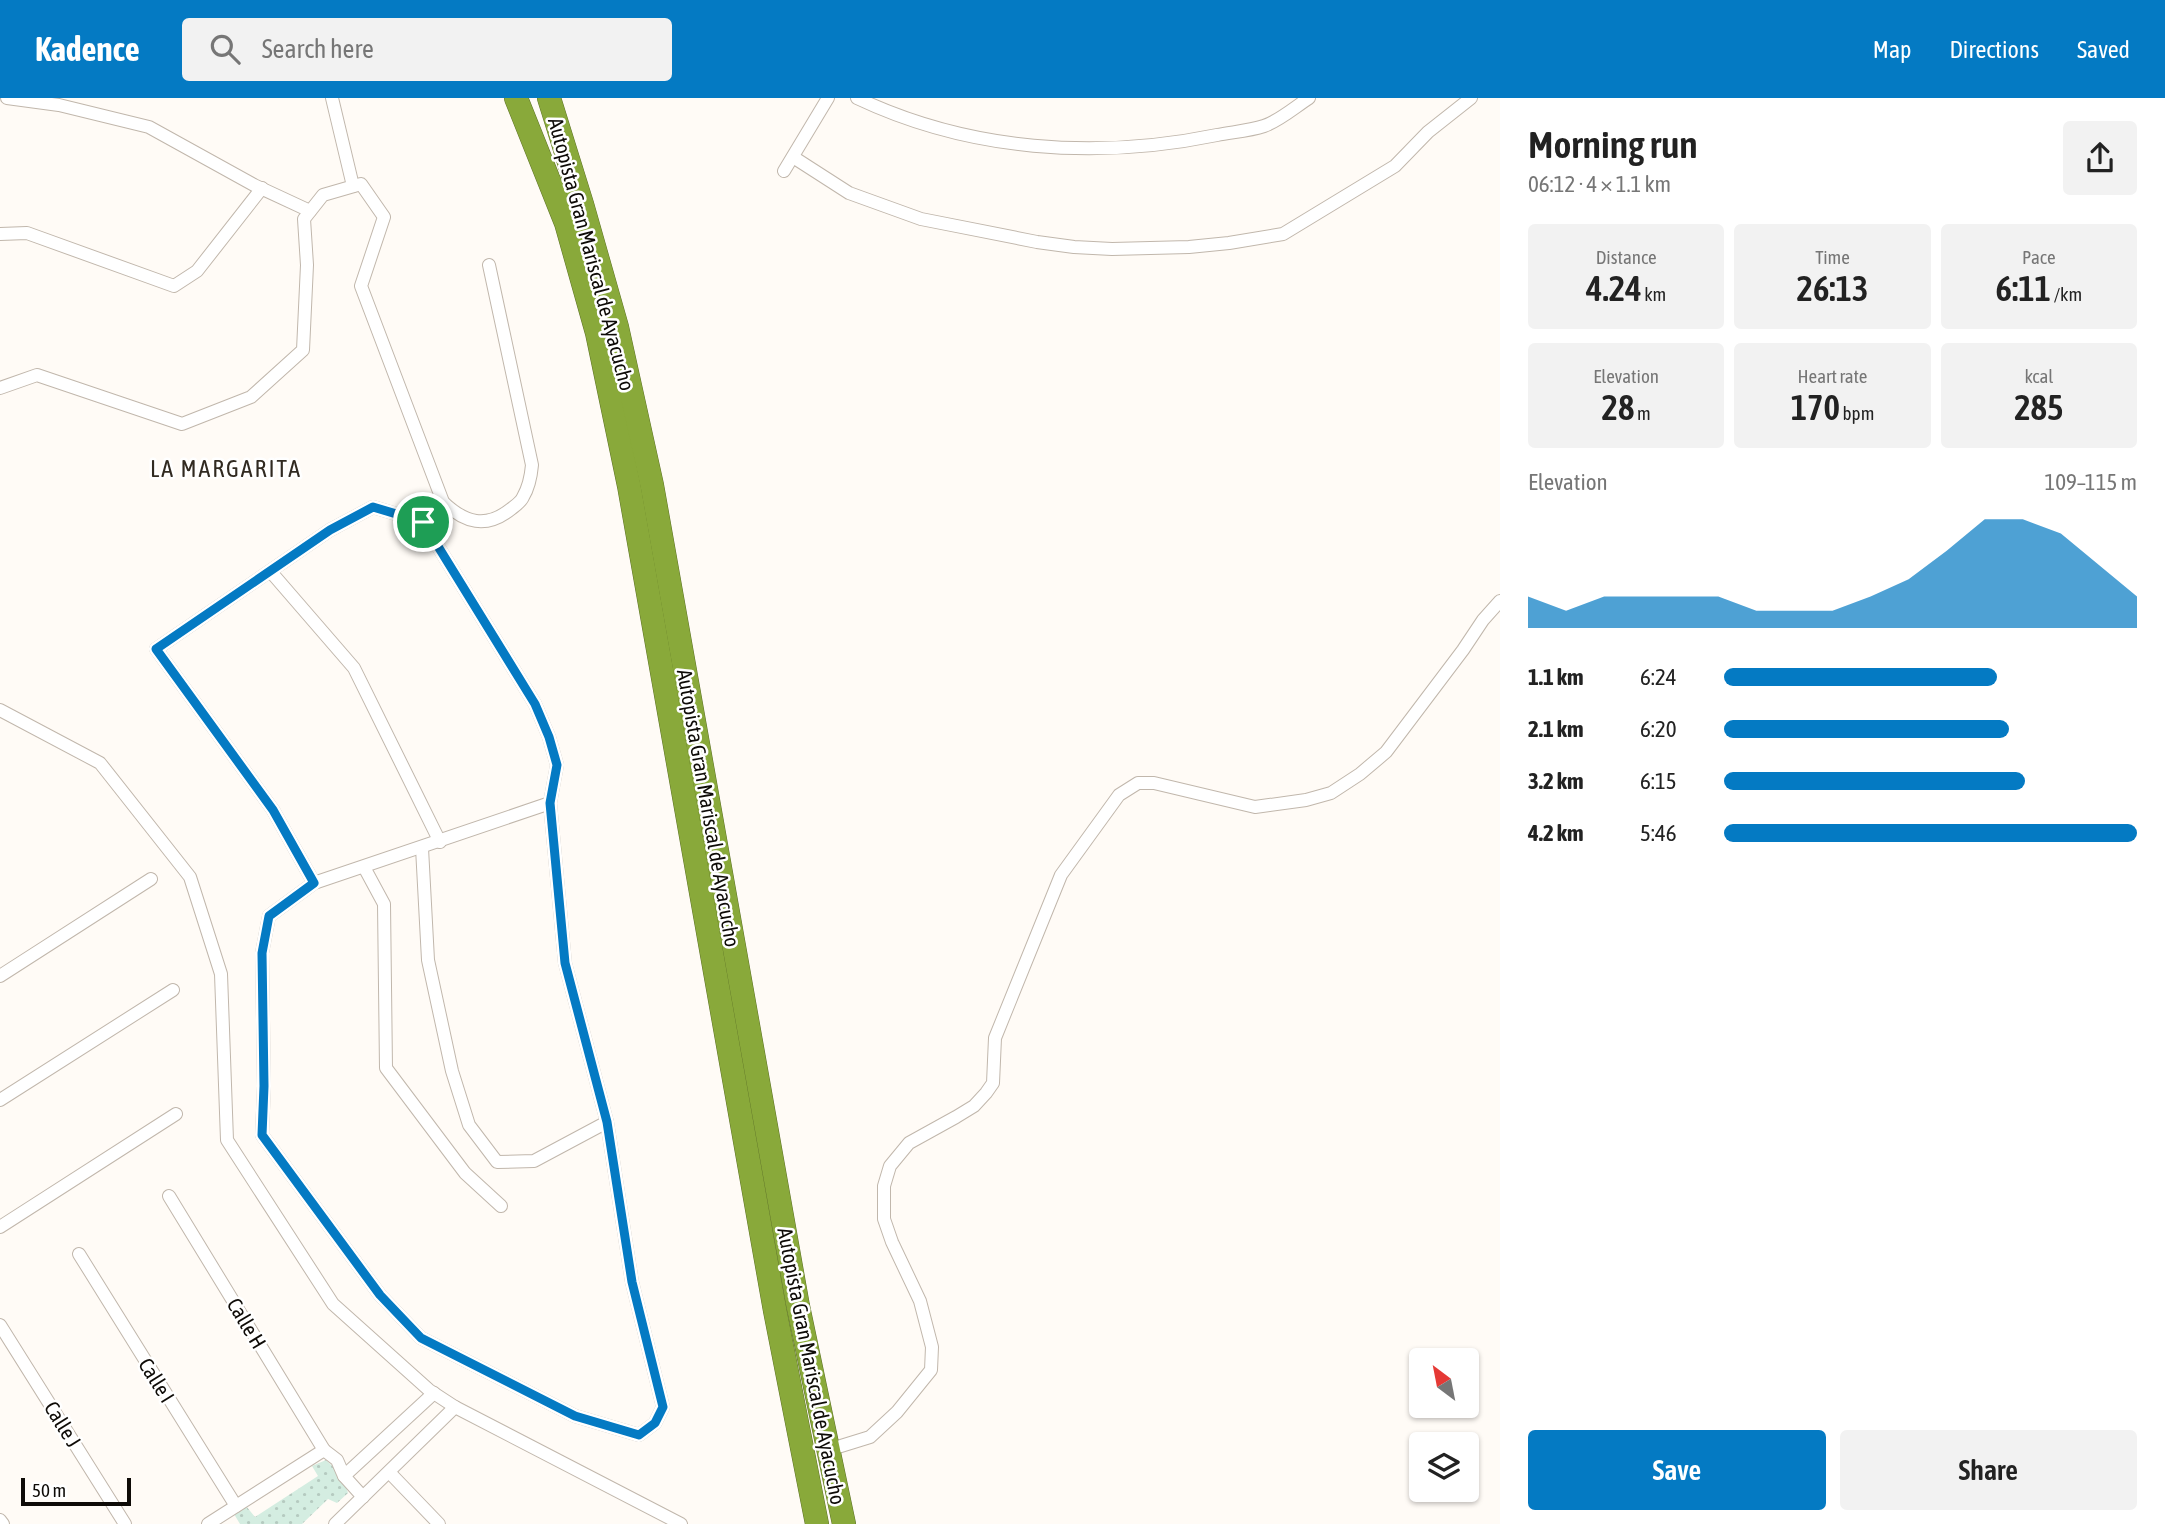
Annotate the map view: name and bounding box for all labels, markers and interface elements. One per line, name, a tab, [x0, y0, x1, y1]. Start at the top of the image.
search box	[182, 18, 672, 81]
text: Kadence	[35, 30, 140, 68]
icon: search	[206, 30, 244, 68]
text: Search here	[262, 34, 374, 64]
text: Map	[1873, 36, 1911, 63]
text: Directions	[1949, 36, 2039, 63]
text: Saved	[2077, 36, 2130, 63]
street label: Autopista Gran Mariscal de Ayacucho	[544, 115, 640, 393]
button: share	[2063, 121, 2137, 195]
text: Morning run	[1528, 123, 1698, 166]
text: 06:12 · 4 × 1.1 km	[1528, 171, 1671, 197]
text: Distance	[1596, 246, 1657, 268]
text: Time	[1815, 246, 1850, 268]
text: Pace	[2022, 246, 2056, 268]
text: 4.24	[1586, 268, 1642, 308]
text: 26:13	[1796, 268, 1869, 308]
text: 6:11	[1995, 268, 2051, 308]
text: km	[1642, 283, 1666, 305]
text: /km	[2051, 283, 2082, 305]
text: Elevation	[1593, 365, 1659, 387]
text: Heart rate	[1798, 365, 1867, 387]
text: kcal	[2024, 365, 2053, 387]
text: 28	[1602, 387, 1634, 427]
text: 170	[1791, 387, 1840, 427]
text: 285	[2014, 387, 2064, 427]
text: m	[1634, 402, 1651, 424]
text: bpm	[1840, 402, 1874, 424]
district label: LA MARGARITA	[150, 455, 302, 482]
text: Elevation	[1528, 469, 1608, 495]
text: 109–115 m	[2044, 469, 2137, 495]
pin	[393, 492, 453, 552]
icon: arrive	[404, 503, 442, 541]
text: 1.1 km	[1528, 664, 1584, 690]
text: 6:24	[1640, 664, 1677, 690]
street label: Autopista Gran Mariscal de Ayacucho	[673, 667, 745, 949]
text: 2.1 km	[1528, 716, 1584, 742]
text: 6:20	[1640, 716, 1677, 742]
text: 3.2 km	[1528, 768, 1584, 794]
text: 6:15	[1640, 768, 1677, 794]
text: 4.2 km	[1528, 820, 1584, 846]
text: 5:46	[1640, 820, 1677, 846]
street label: Autopista Gran Mariscal de Ayacucho	[773, 1225, 851, 1507]
street label: Calle H	[223, 1293, 271, 1353]
north arrow	[1409, 1348, 1479, 1418]
map controls	[1409, 1348, 1479, 1502]
street label: Calle I	[134, 1353, 180, 1407]
street label: Calle J	[40, 1397, 86, 1451]
button: Save	[1528, 1430, 1826, 1510]
button: Share	[1840, 1430, 2137, 1510]
button: layers	[1409, 1432, 1479, 1502]
scale bar	[21, 1475, 131, 1507]
text: 50 m	[32, 1479, 66, 1501]

